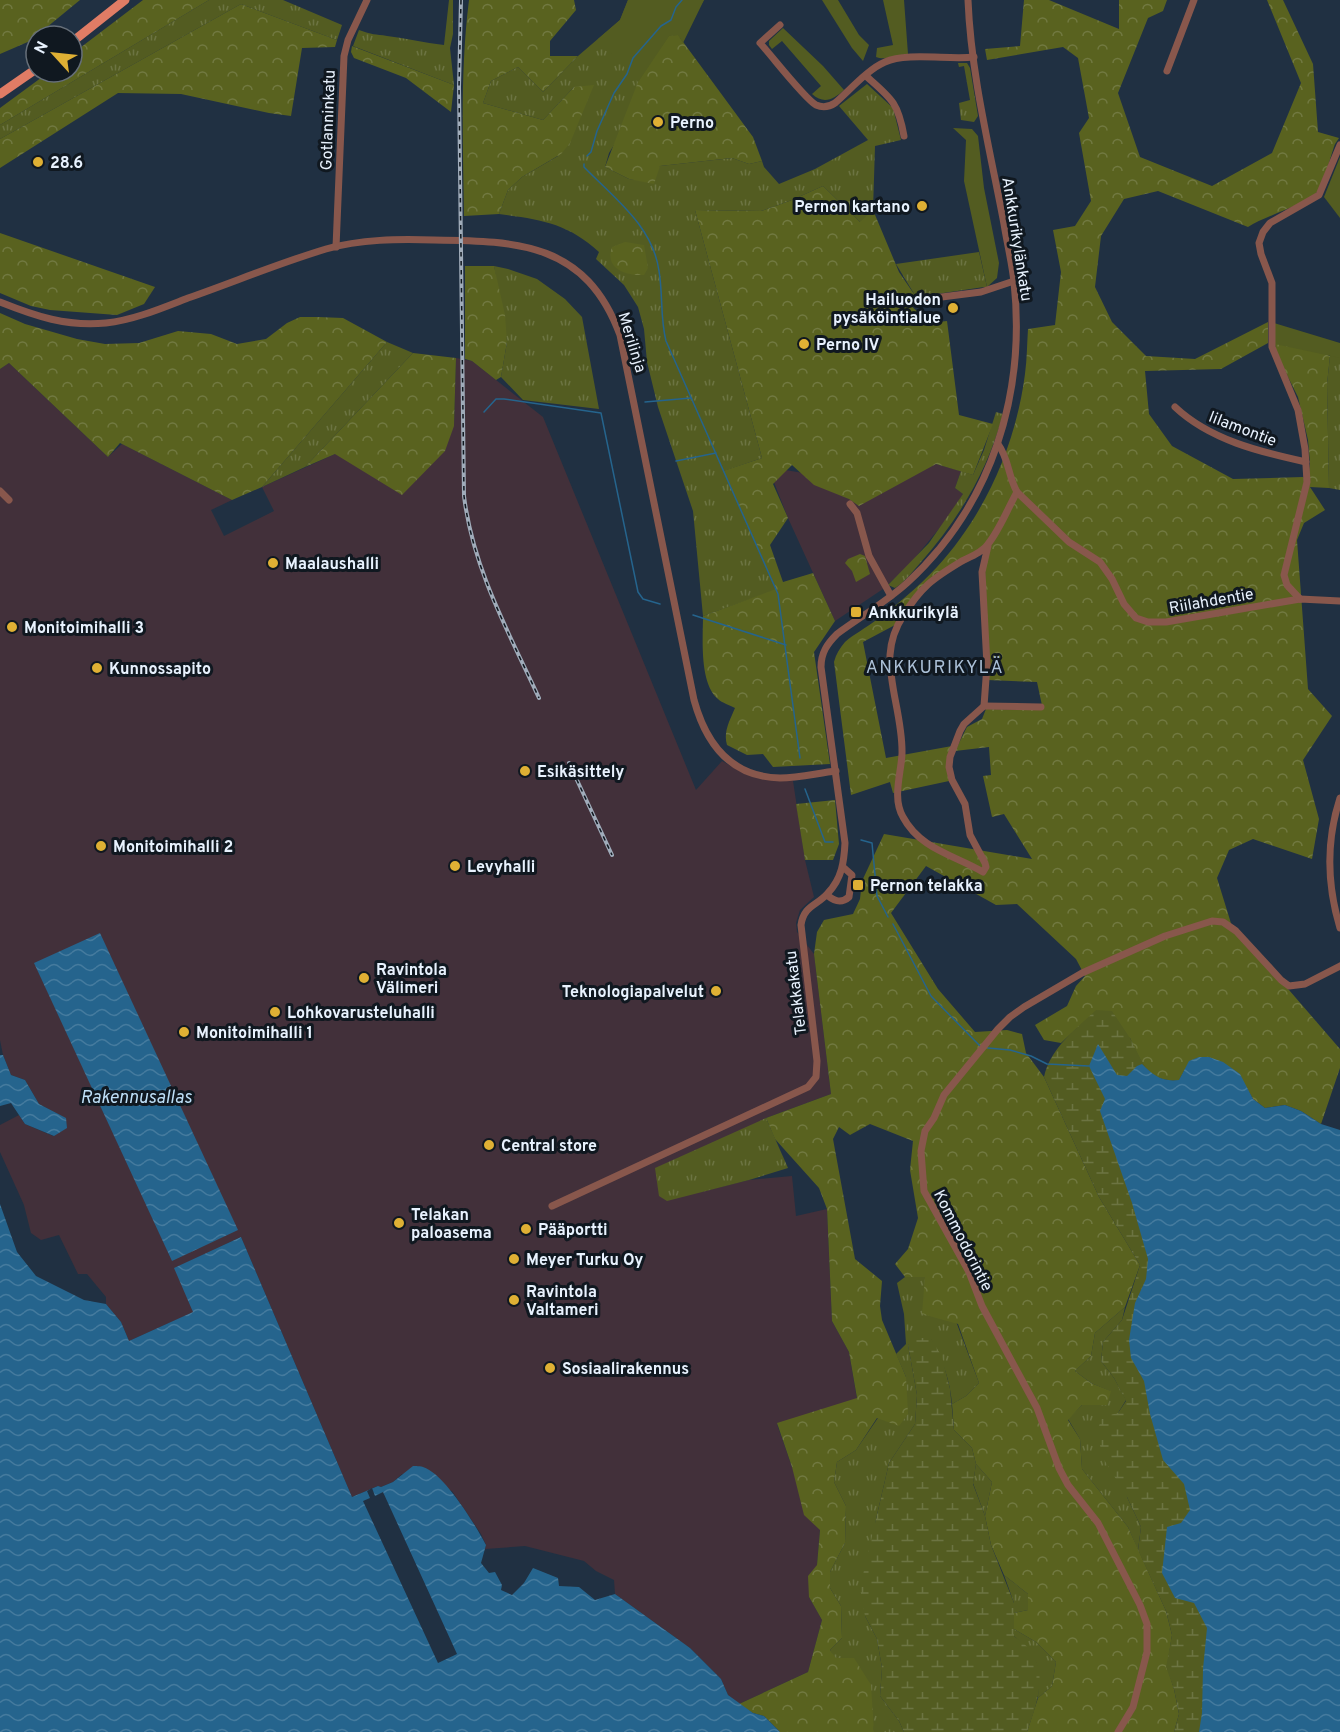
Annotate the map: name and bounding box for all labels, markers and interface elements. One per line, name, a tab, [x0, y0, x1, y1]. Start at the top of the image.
north arrow	[24, 24, 84, 84]
text: N	[31, 38, 54, 58]
street label: Gotlanninkatu	[317, 69, 341, 171]
place label: Perno	[670, 114, 714, 134]
marker: Perno	[651, 115, 665, 129]
place label: 28.6	[50, 154, 83, 174]
marker: 28.6	[31, 155, 45, 169]
street label: Ankkurikylänkatu	[996, 176, 1036, 303]
place label: Pernon kartano	[794, 198, 910, 218]
marker: Pernon kartano	[915, 199, 929, 213]
place label: Hailuodon pysäköintialue	[833, 291, 941, 329]
marker: Hailuodon pysäköintialue	[946, 301, 960, 315]
street label: Merilinja	[612, 310, 650, 375]
place label: Perno IV	[816, 336, 879, 356]
marker: Perno IV	[797, 337, 811, 351]
street label: Iilamontie	[1205, 408, 1279, 452]
place label: Maalaushalli	[285, 555, 379, 575]
marker: Maalaushalli	[266, 556, 280, 570]
street label: Riilahdentie	[1167, 585, 1255, 619]
place label: Ankkurikylä	[868, 604, 959, 624]
marker: Ankkurikylä	[849, 605, 863, 619]
place label: Monitoimihalli 3	[24, 619, 144, 639]
marker: Monitoimihalli 3	[5, 620, 19, 634]
district label: ANKKURIKYLÄ	[866, 655, 1004, 680]
place label: Kunnossapito	[109, 660, 211, 680]
marker: Kunnossapito	[90, 661, 104, 675]
place label: Esikäsittely	[537, 763, 624, 783]
marker: Esikäsittely	[518, 764, 532, 778]
place label: Monitoimihalli 2	[113, 838, 233, 858]
marker: Monitoimihalli 2	[94, 839, 108, 853]
place label: Levyhalli	[467, 858, 535, 878]
marker: Levyhalli	[448, 859, 462, 873]
place label: Pernon telakka	[870, 877, 983, 897]
marker: Pernon telakka	[851, 878, 865, 892]
street label: Telakkakatu	[782, 949, 812, 1036]
place label: Ravintola Välimeri	[376, 961, 447, 999]
marker: Ravintola Välimeri	[357, 971, 371, 985]
place label: Teknologiapalvelut	[562, 983, 704, 1003]
marker: Teknologiapalvelut	[709, 984, 723, 998]
place label: Lohkovarusteluhalli	[287, 1004, 435, 1024]
marker: Lohkovarusteluhalli	[268, 1005, 282, 1019]
place label: Monitoimihalli 1	[196, 1024, 313, 1044]
marker: Monitoimihalli 1	[177, 1025, 191, 1039]
water label: Rakennusallas	[80, 1087, 193, 1110]
place label: Central store	[501, 1137, 597, 1157]
marker: Central store	[482, 1138, 496, 1152]
street label: Kommodorintie	[928, 1187, 996, 1295]
place label: Telakan paloasema	[411, 1206, 492, 1244]
marker: Telakan paloasema	[392, 1216, 406, 1230]
place label: Pääportti	[538, 1221, 608, 1241]
marker: Pääportti	[519, 1222, 533, 1236]
place label: Meyer Turku Oy	[526, 1251, 643, 1271]
marker: Meyer Turku Oy	[507, 1252, 521, 1266]
place label: Ravintola Valtameri	[526, 1283, 599, 1321]
marker: Ravintola Valtameri	[507, 1293, 521, 1307]
place label: Sosiaalirakennus	[562, 1360, 689, 1380]
marker: Sosiaalirakennus	[543, 1361, 557, 1375]

